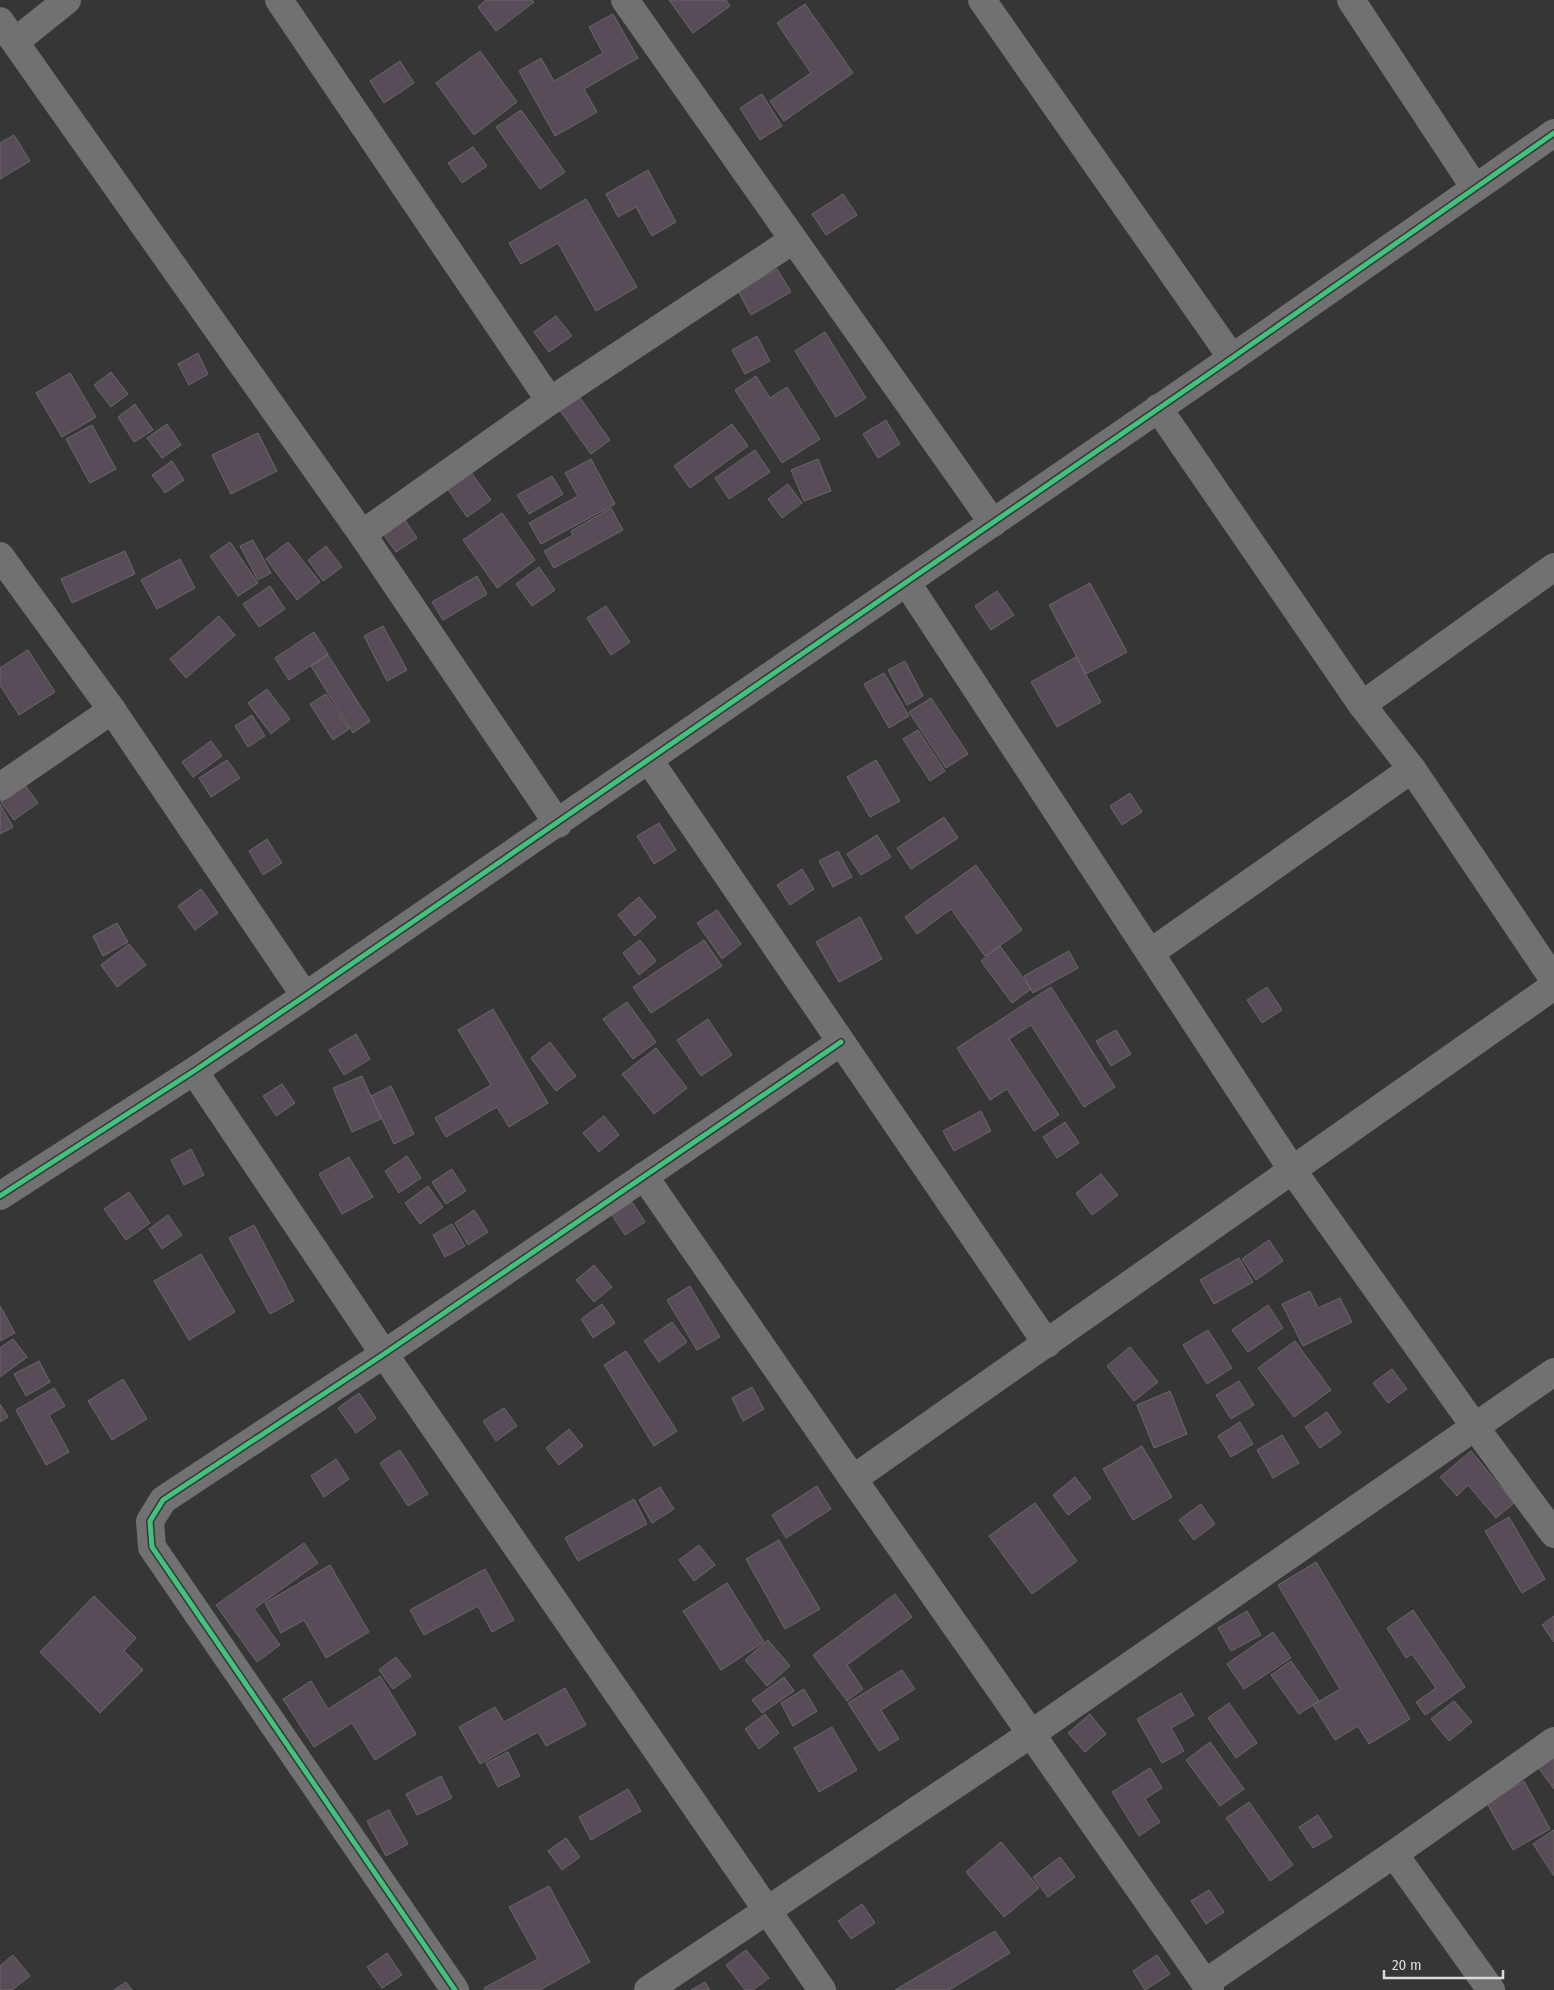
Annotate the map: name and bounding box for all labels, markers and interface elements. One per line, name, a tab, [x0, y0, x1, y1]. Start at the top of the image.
scale bar	[1384, 1948, 1503, 1980]
text: 20 m	[1392, 1956, 1422, 1974]

